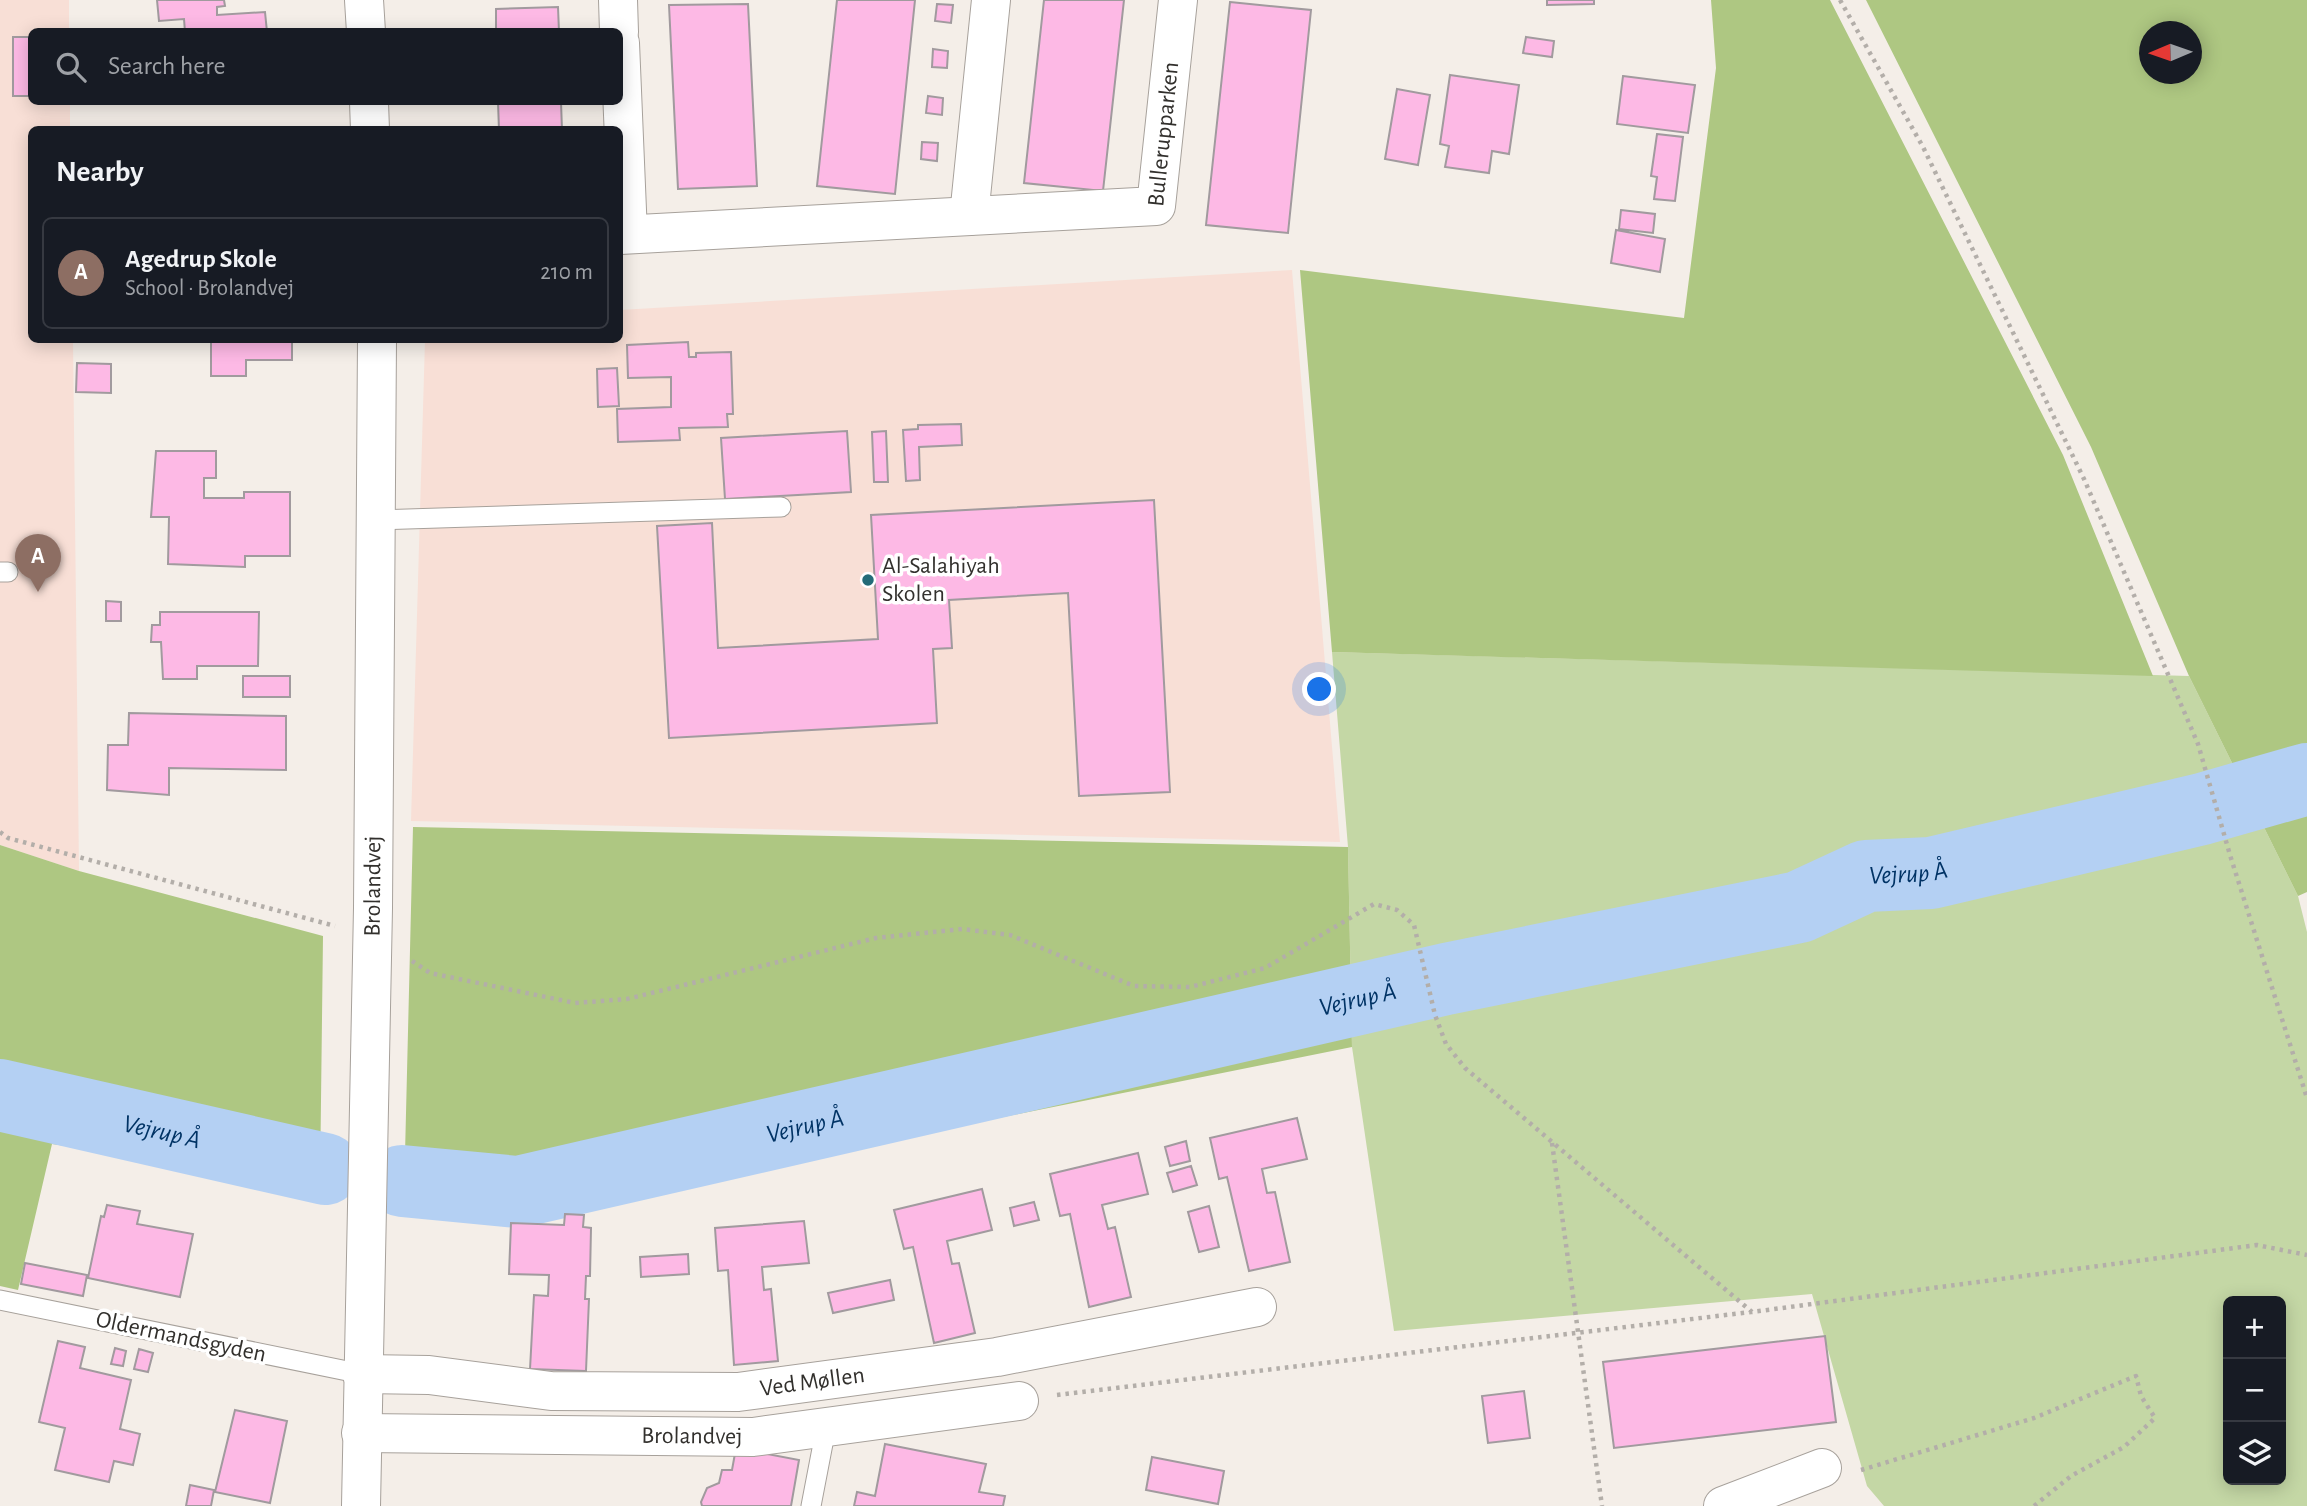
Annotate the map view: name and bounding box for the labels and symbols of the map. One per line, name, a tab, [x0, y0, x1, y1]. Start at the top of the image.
north arrow	[2139, 21, 2202, 84]
street label: Bullerupparken	[1144, 61, 1183, 208]
pin: A	[15, 534, 61, 592]
place label: Al-Salahiyah Skolen	[882, 554, 1000, 606]
marker: Al-Salahiyah Skolen	[860, 572, 876, 588]
your location	[1302, 672, 1336, 706]
street label: Brolandvej	[360, 835, 386, 937]
water label: Vejrup Å	[1868, 855, 1950, 889]
water label: Vejrup Å	[1316, 976, 1399, 1021]
water label: Vejrup Å	[764, 1103, 846, 1148]
water label: Vejrup Å	[121, 1110, 203, 1153]
street label: Oldermandsgyden	[94, 1307, 268, 1367]
street label: Ved Møllen	[758, 1363, 866, 1401]
street label: Brolandvej	[641, 1424, 743, 1449]

